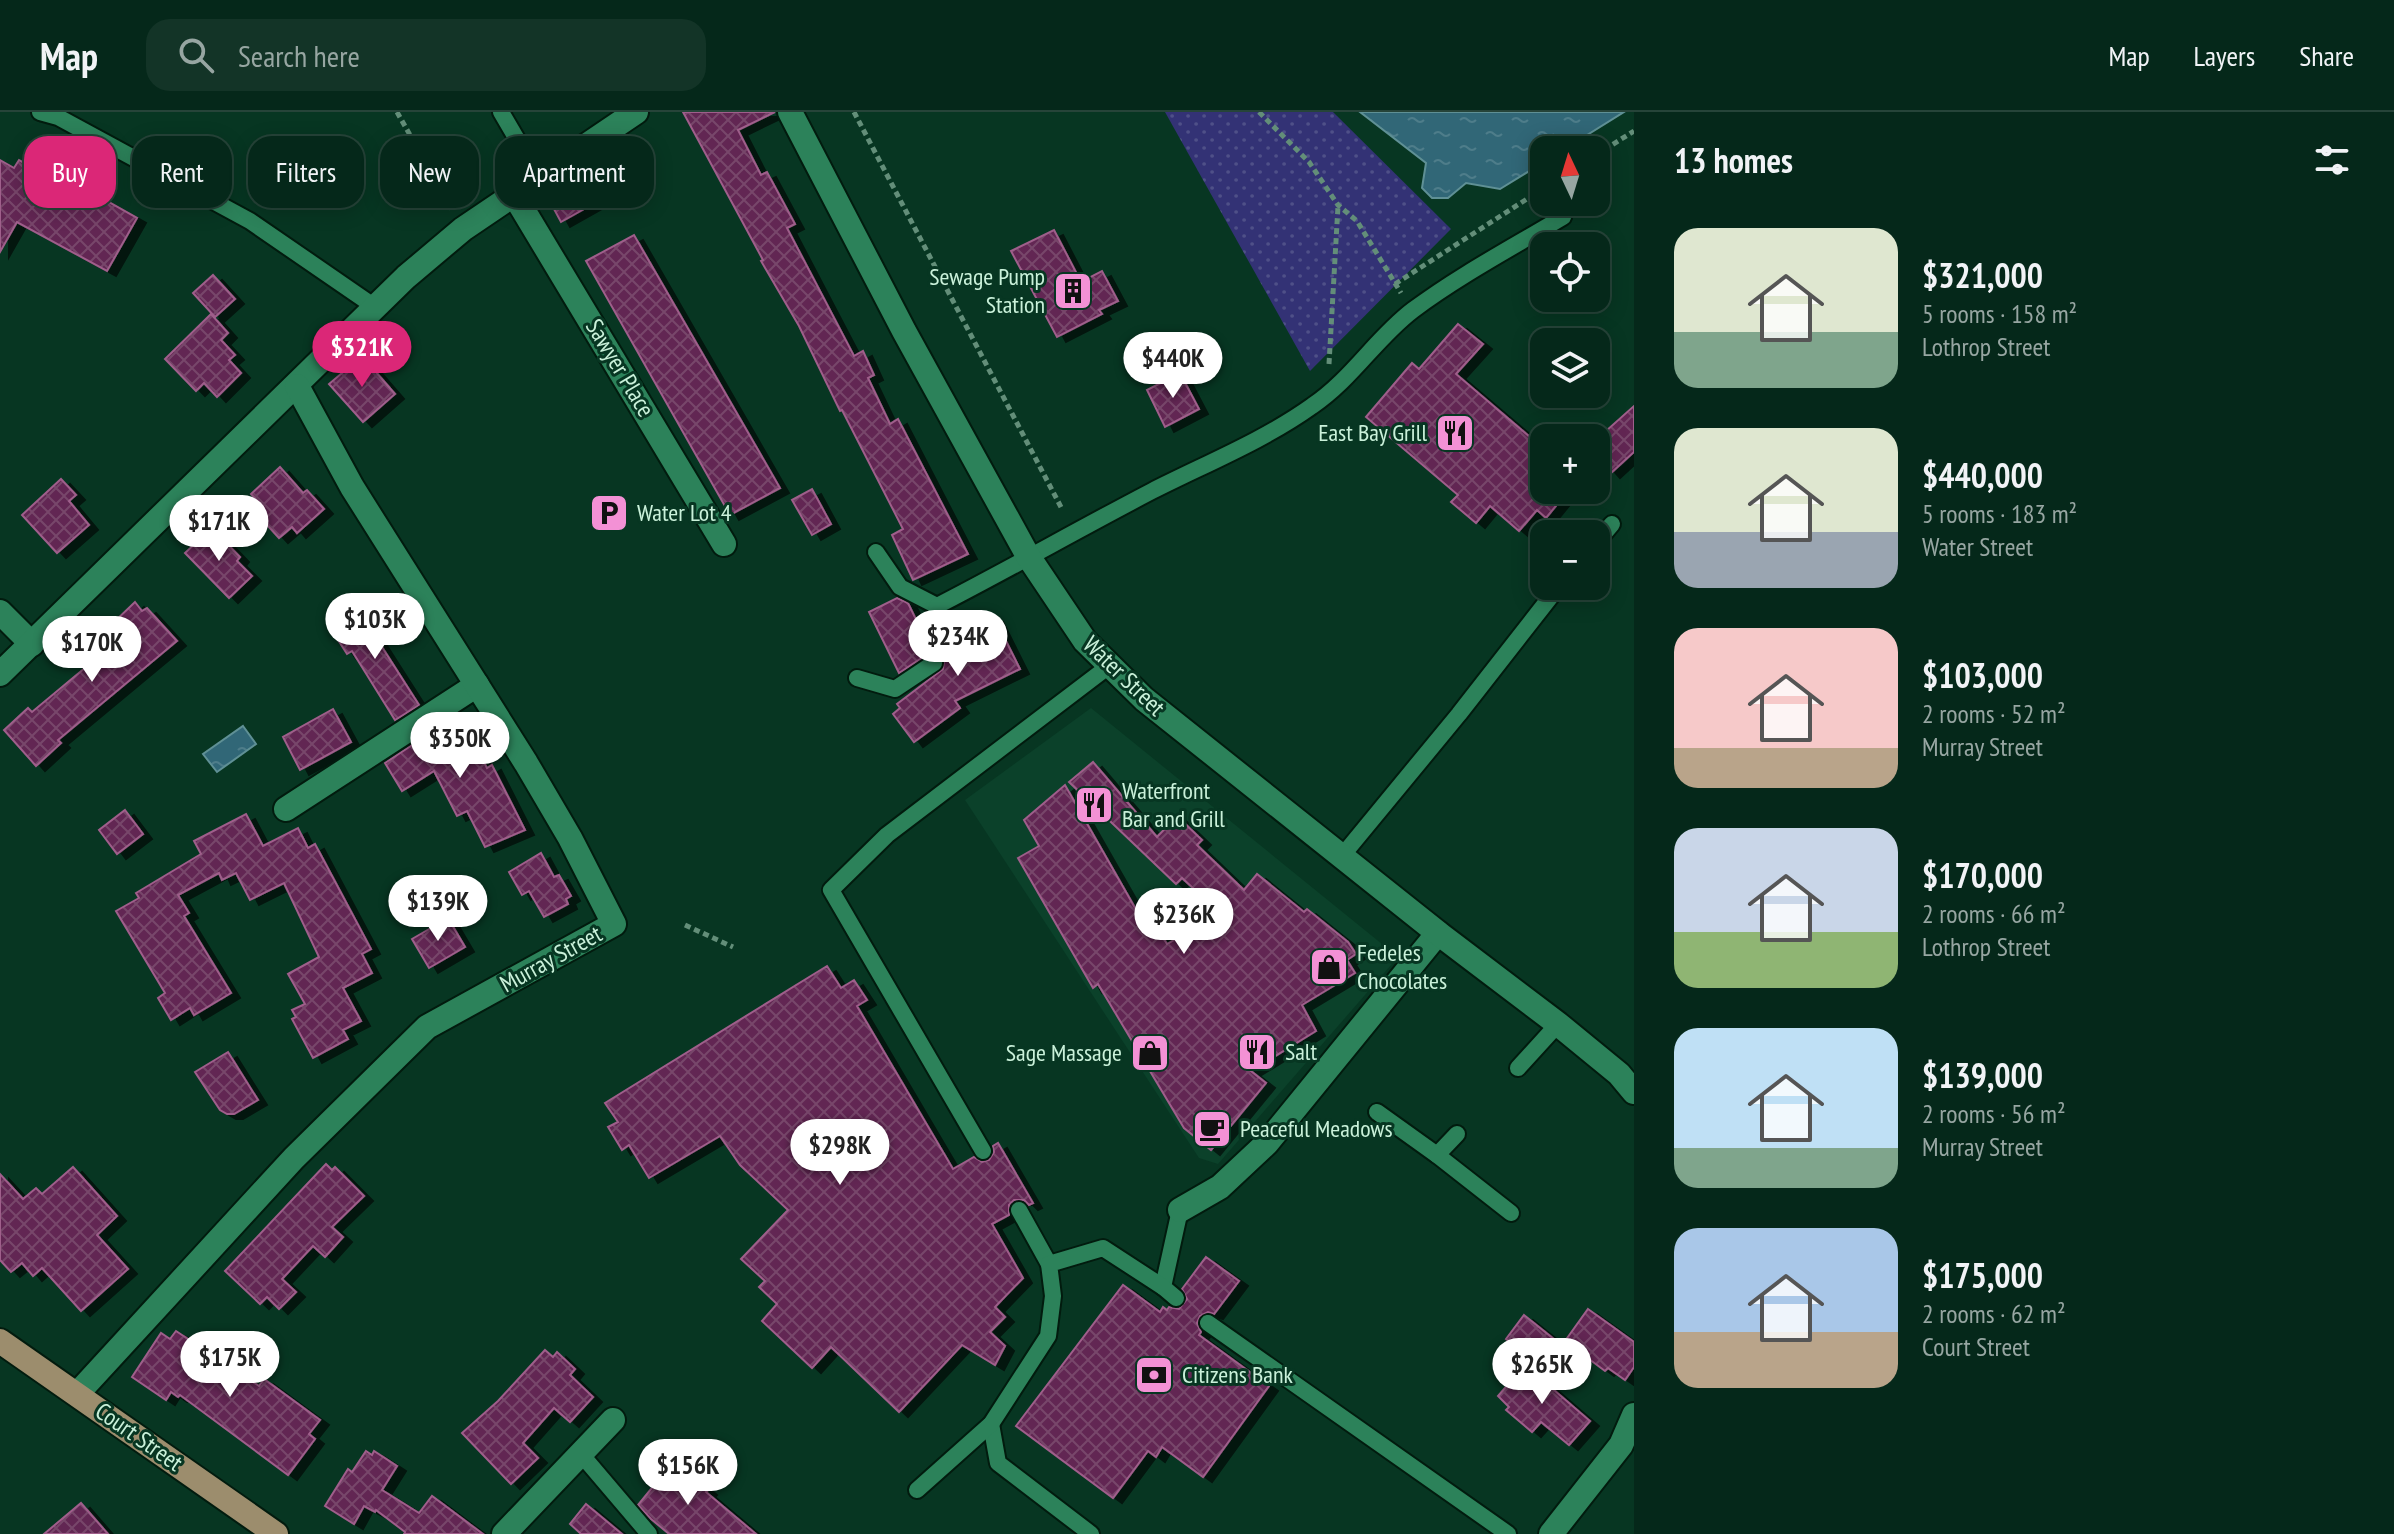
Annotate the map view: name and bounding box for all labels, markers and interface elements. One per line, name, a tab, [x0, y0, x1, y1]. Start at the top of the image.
search box	[146, 19, 706, 91]
text: Map	[40, 31, 98, 80]
icon: search	[174, 33, 218, 77]
text: Search here	[238, 36, 360, 75]
text: Map	[2108, 37, 2150, 74]
text: Layers	[2194, 37, 2255, 74]
text: Share	[2299, 37, 2354, 74]
chip: Buy	[24, 136, 116, 208]
chip: Rent	[132, 136, 232, 208]
chip: Filters	[248, 136, 364, 208]
chip: New	[380, 136, 479, 208]
chip: Apartment	[495, 136, 654, 208]
north arrow	[1530, 136, 1610, 216]
map controls	[1530, 136, 1610, 600]
text: 13 homes	[1674, 138, 1793, 182]
icon: filters	[2310, 138, 2354, 182]
button: locate	[1530, 232, 1610, 312]
text: $321,000	[1922, 253, 2043, 297]
icon: home	[1738, 260, 1834, 356]
place label: Sewage Pump Station	[929, 261, 1045, 320]
building icon: Sewage Pump Station	[1052, 270, 1094, 312]
text: 5 rooms · 158 m²	[1922, 297, 2077, 330]
street label: Sawyer Place	[579, 313, 662, 422]
pin: $321K	[306, 321, 418, 389]
button: layers	[1530, 328, 1610, 408]
text: $321K	[330, 330, 394, 363]
text: Lothrop Street	[1922, 330, 2050, 363]
pin: $440K	[1117, 332, 1229, 400]
text: $440K	[1141, 341, 1205, 374]
restaurant icon: East Bay Grill	[1434, 412, 1476, 454]
place label: East Bay Grill	[1318, 417, 1427, 448]
button: +	[1530, 424, 1610, 504]
text: $440,000	[1922, 453, 2043, 497]
icon: home	[1738, 460, 1834, 556]
parking icon: Water Lot 4	[588, 492, 630, 534]
pin: $171K	[163, 495, 275, 563]
place label: Water Lot 4	[637, 497, 732, 528]
text: 5 rooms · 183 m²	[1922, 497, 2077, 530]
text: $171K	[187, 504, 251, 537]
button: −	[1530, 520, 1610, 600]
text: Water Street	[1922, 530, 2033, 563]
pin: $103K	[319, 593, 431, 661]
text: $103K	[343, 602, 407, 635]
pin: $234K	[902, 610, 1014, 678]
pin: $170K	[36, 616, 148, 684]
text: $234K	[926, 619, 990, 652]
text: $170K	[60, 625, 124, 658]
street label: Water Street	[1077, 629, 1172, 723]
text: $103,000	[1922, 653, 2043, 697]
icon: home	[1738, 660, 1834, 756]
text: 2 rooms · 52 m²	[1922, 697, 2066, 730]
pin: $350K	[404, 712, 516, 780]
text: $350K	[428, 721, 492, 754]
text: Murray Street	[1922, 730, 2043, 763]
place label: Waterfront Bar and Grill	[1122, 775, 1225, 834]
restaurant icon: Waterfront Bar and Grill	[1073, 784, 1115, 826]
text: $170,000	[1922, 853, 2043, 897]
icon: home	[1738, 860, 1834, 956]
pin: $139K	[382, 875, 494, 943]
text: $139K	[406, 884, 470, 917]
pin: $236K	[1128, 888, 1240, 956]
text: $236K	[1152, 897, 1216, 930]
text: 2 rooms · 66 m²	[1922, 897, 2066, 930]
street label: Murray Street	[494, 918, 607, 999]
text: Lothrop Street	[1922, 930, 2050, 963]
place label: Fedeles Chocolates	[1357, 937, 1447, 996]
shop icon: Fedeles Chocolates	[1308, 946, 1350, 988]
restaurant icon: Salt	[1236, 1031, 1278, 1073]
shop icon: Sage Massage	[1129, 1032, 1171, 1074]
place label: Salt	[1285, 1036, 1317, 1067]
place label: Sage Massage	[1006, 1037, 1122, 1068]
text: $139,000	[1922, 1053, 2043, 1097]
icon: home	[1738, 1060, 1834, 1156]
text: 2 rooms · 56 m²	[1922, 1097, 2066, 1130]
cafe icon: Peaceful Meadows	[1191, 1108, 1233, 1150]
place label: Peaceful Meadows	[1240, 1113, 1393, 1144]
pin: $298K	[784, 1119, 896, 1187]
text: $298K	[808, 1128, 872, 1161]
text: Murray Street	[1922, 1130, 2043, 1163]
text: $175,000	[1922, 1253, 2043, 1297]
icon: home	[1738, 1260, 1834, 1356]
text: 2 rooms · 62 m²	[1922, 1297, 2066, 1330]
text: Court Street	[1922, 1330, 2030, 1363]
pin: $175K	[174, 1331, 286, 1399]
pin: $265K	[1486, 1338, 1598, 1406]
text: $175K	[198, 1340, 262, 1373]
text: $265K	[1510, 1347, 1574, 1380]
bank icon: Citizens Bank	[1133, 1354, 1175, 1396]
place label: Citizens Bank	[1182, 1359, 1293, 1390]
street label: Court Street	[90, 1395, 189, 1478]
pin: $156K	[632, 1439, 744, 1507]
text: $156K	[656, 1448, 720, 1481]

